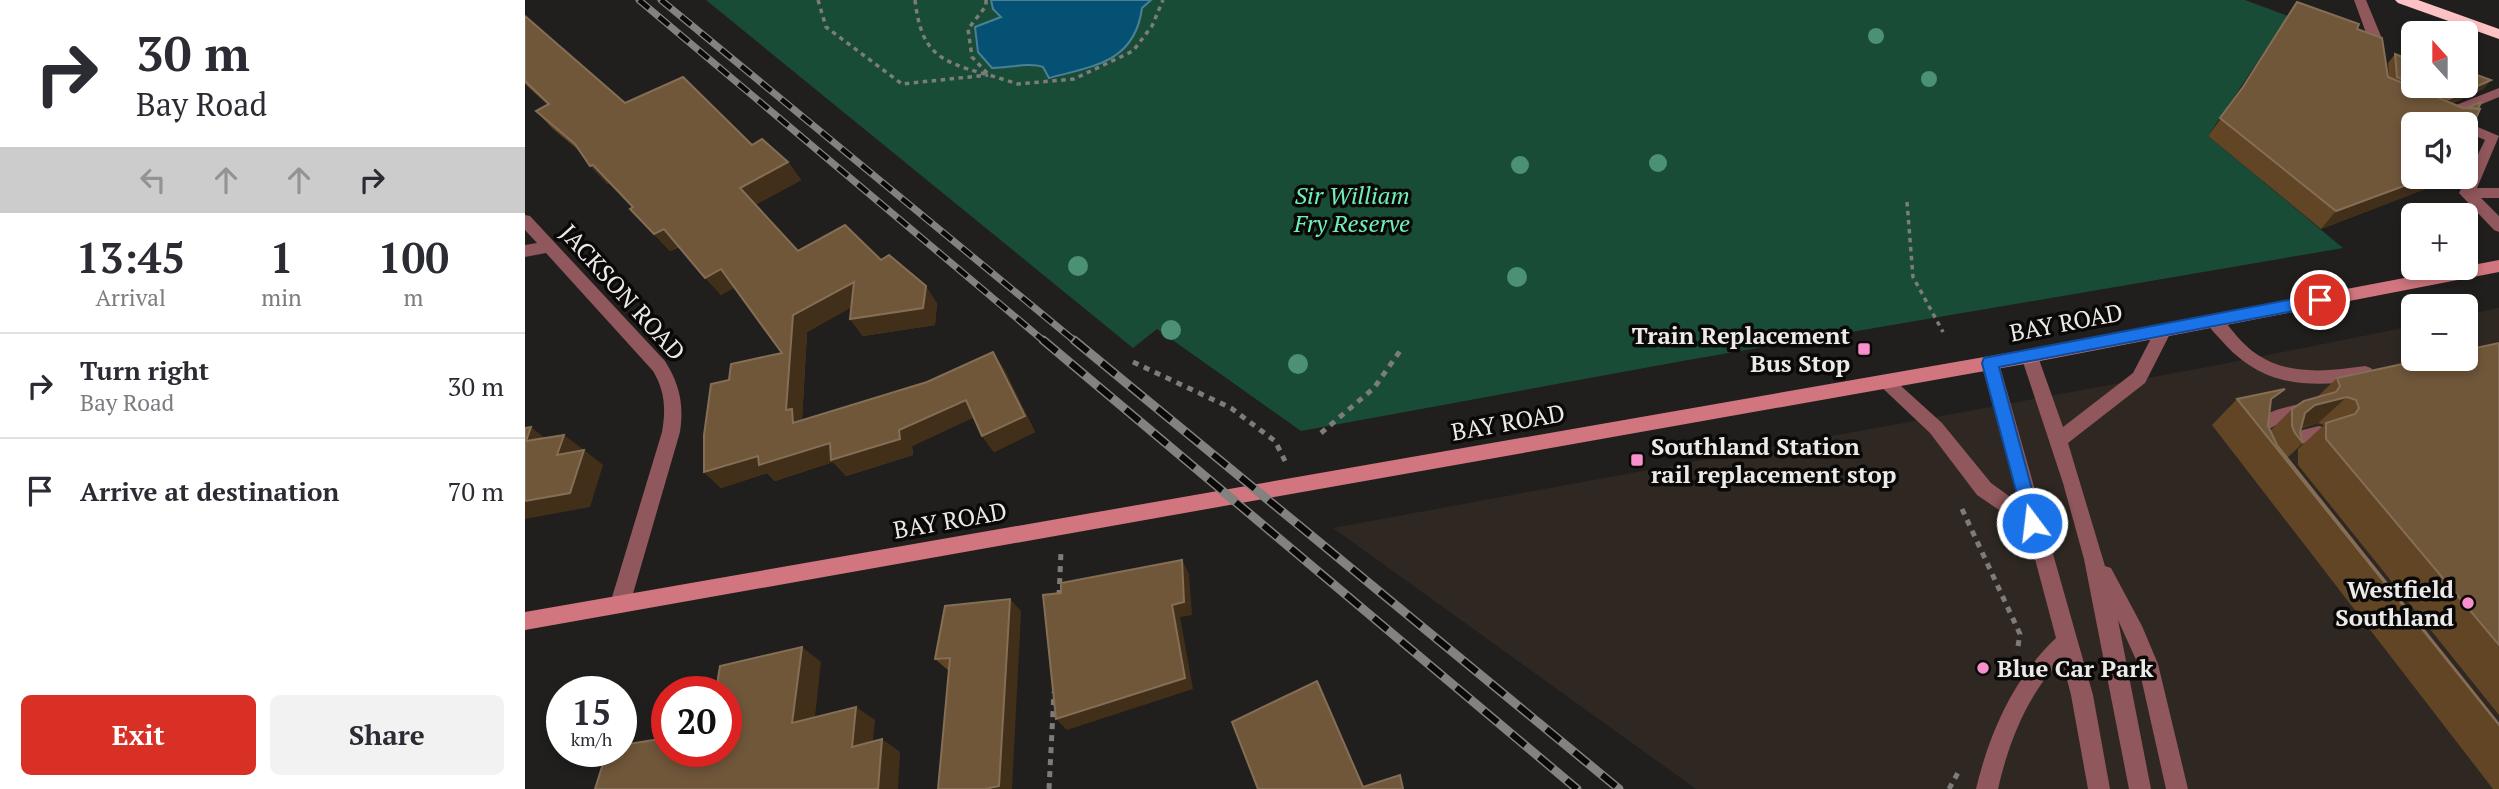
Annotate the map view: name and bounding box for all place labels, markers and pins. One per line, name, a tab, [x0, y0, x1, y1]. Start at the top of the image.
pin	[2290, 270, 2350, 330]
place label: Train Replacement Bus Stop	[1632, 319, 1850, 379]
marker: Train Replacement Bus Stop	[1856, 341, 1872, 357]
place label: Southland Station rail replacement stop	[1651, 430, 1896, 490]
marker: Southland Station rail replacement stop	[1629, 452, 1645, 468]
place label: Westfield Southland	[2335, 573, 2455, 633]
marker: Westfield Southland	[2460, 595, 2476, 611]
place label: Blue Car Park	[1997, 652, 2154, 684]
marker: Blue Car Park	[1975, 660, 1991, 676]

